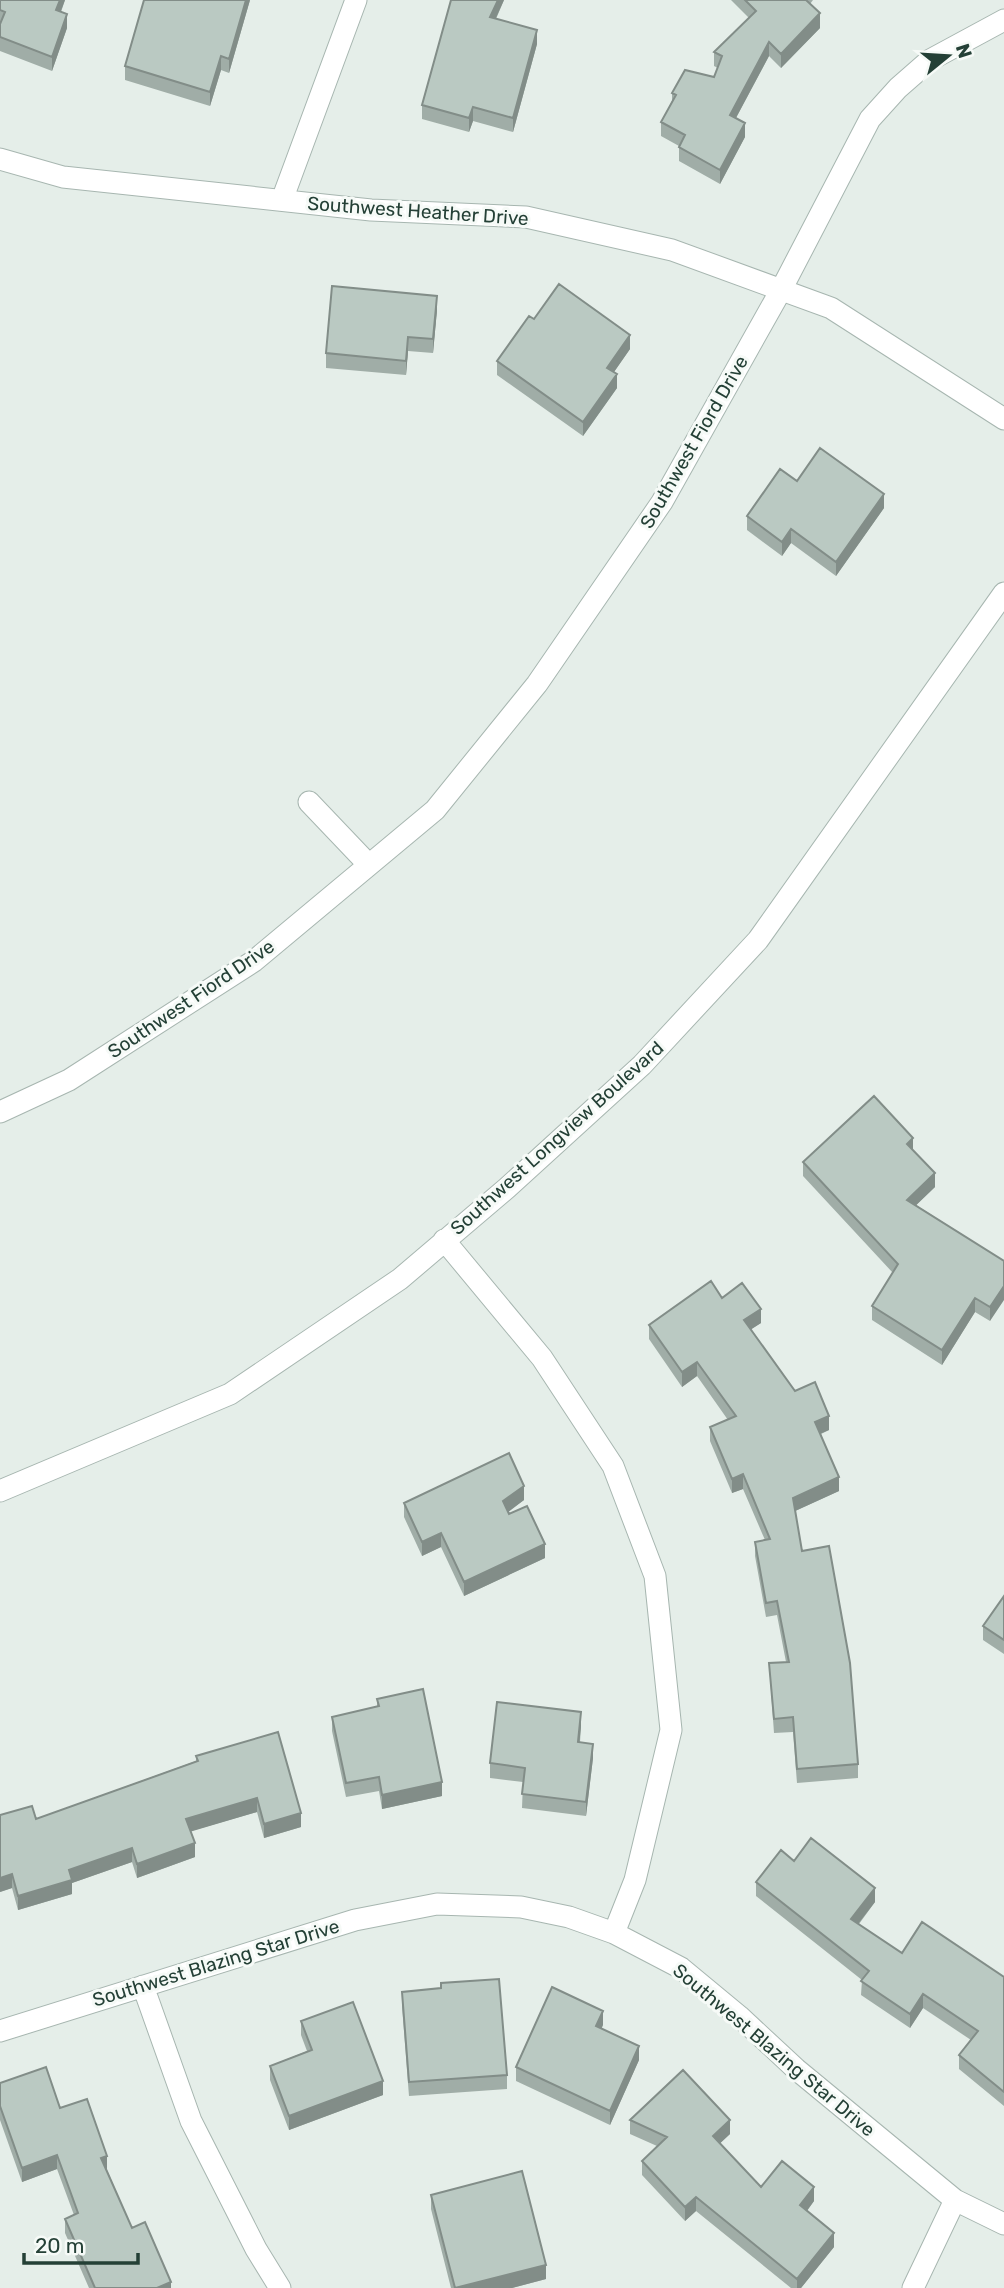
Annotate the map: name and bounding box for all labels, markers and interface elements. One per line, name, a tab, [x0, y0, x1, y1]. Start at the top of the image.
north arrow	[913, 21, 983, 91]
text: N	[951, 41, 977, 61]
street label: Southwest Heather Drive	[307, 192, 529, 230]
street label: Southwest Fiord Drive	[635, 352, 753, 532]
street label: Southwest Fiord Drive	[103, 935, 279, 1063]
street label: Southwest Longview Boulevard	[446, 1036, 668, 1240]
street label: Southwest Blazing Star Drive	[90, 1914, 342, 2012]
street label: Southwest Blazing Star Drive	[668, 1959, 880, 2141]
scale bar	[24, 2222, 138, 2266]
text: 20 m	[35, 2233, 84, 2258]

